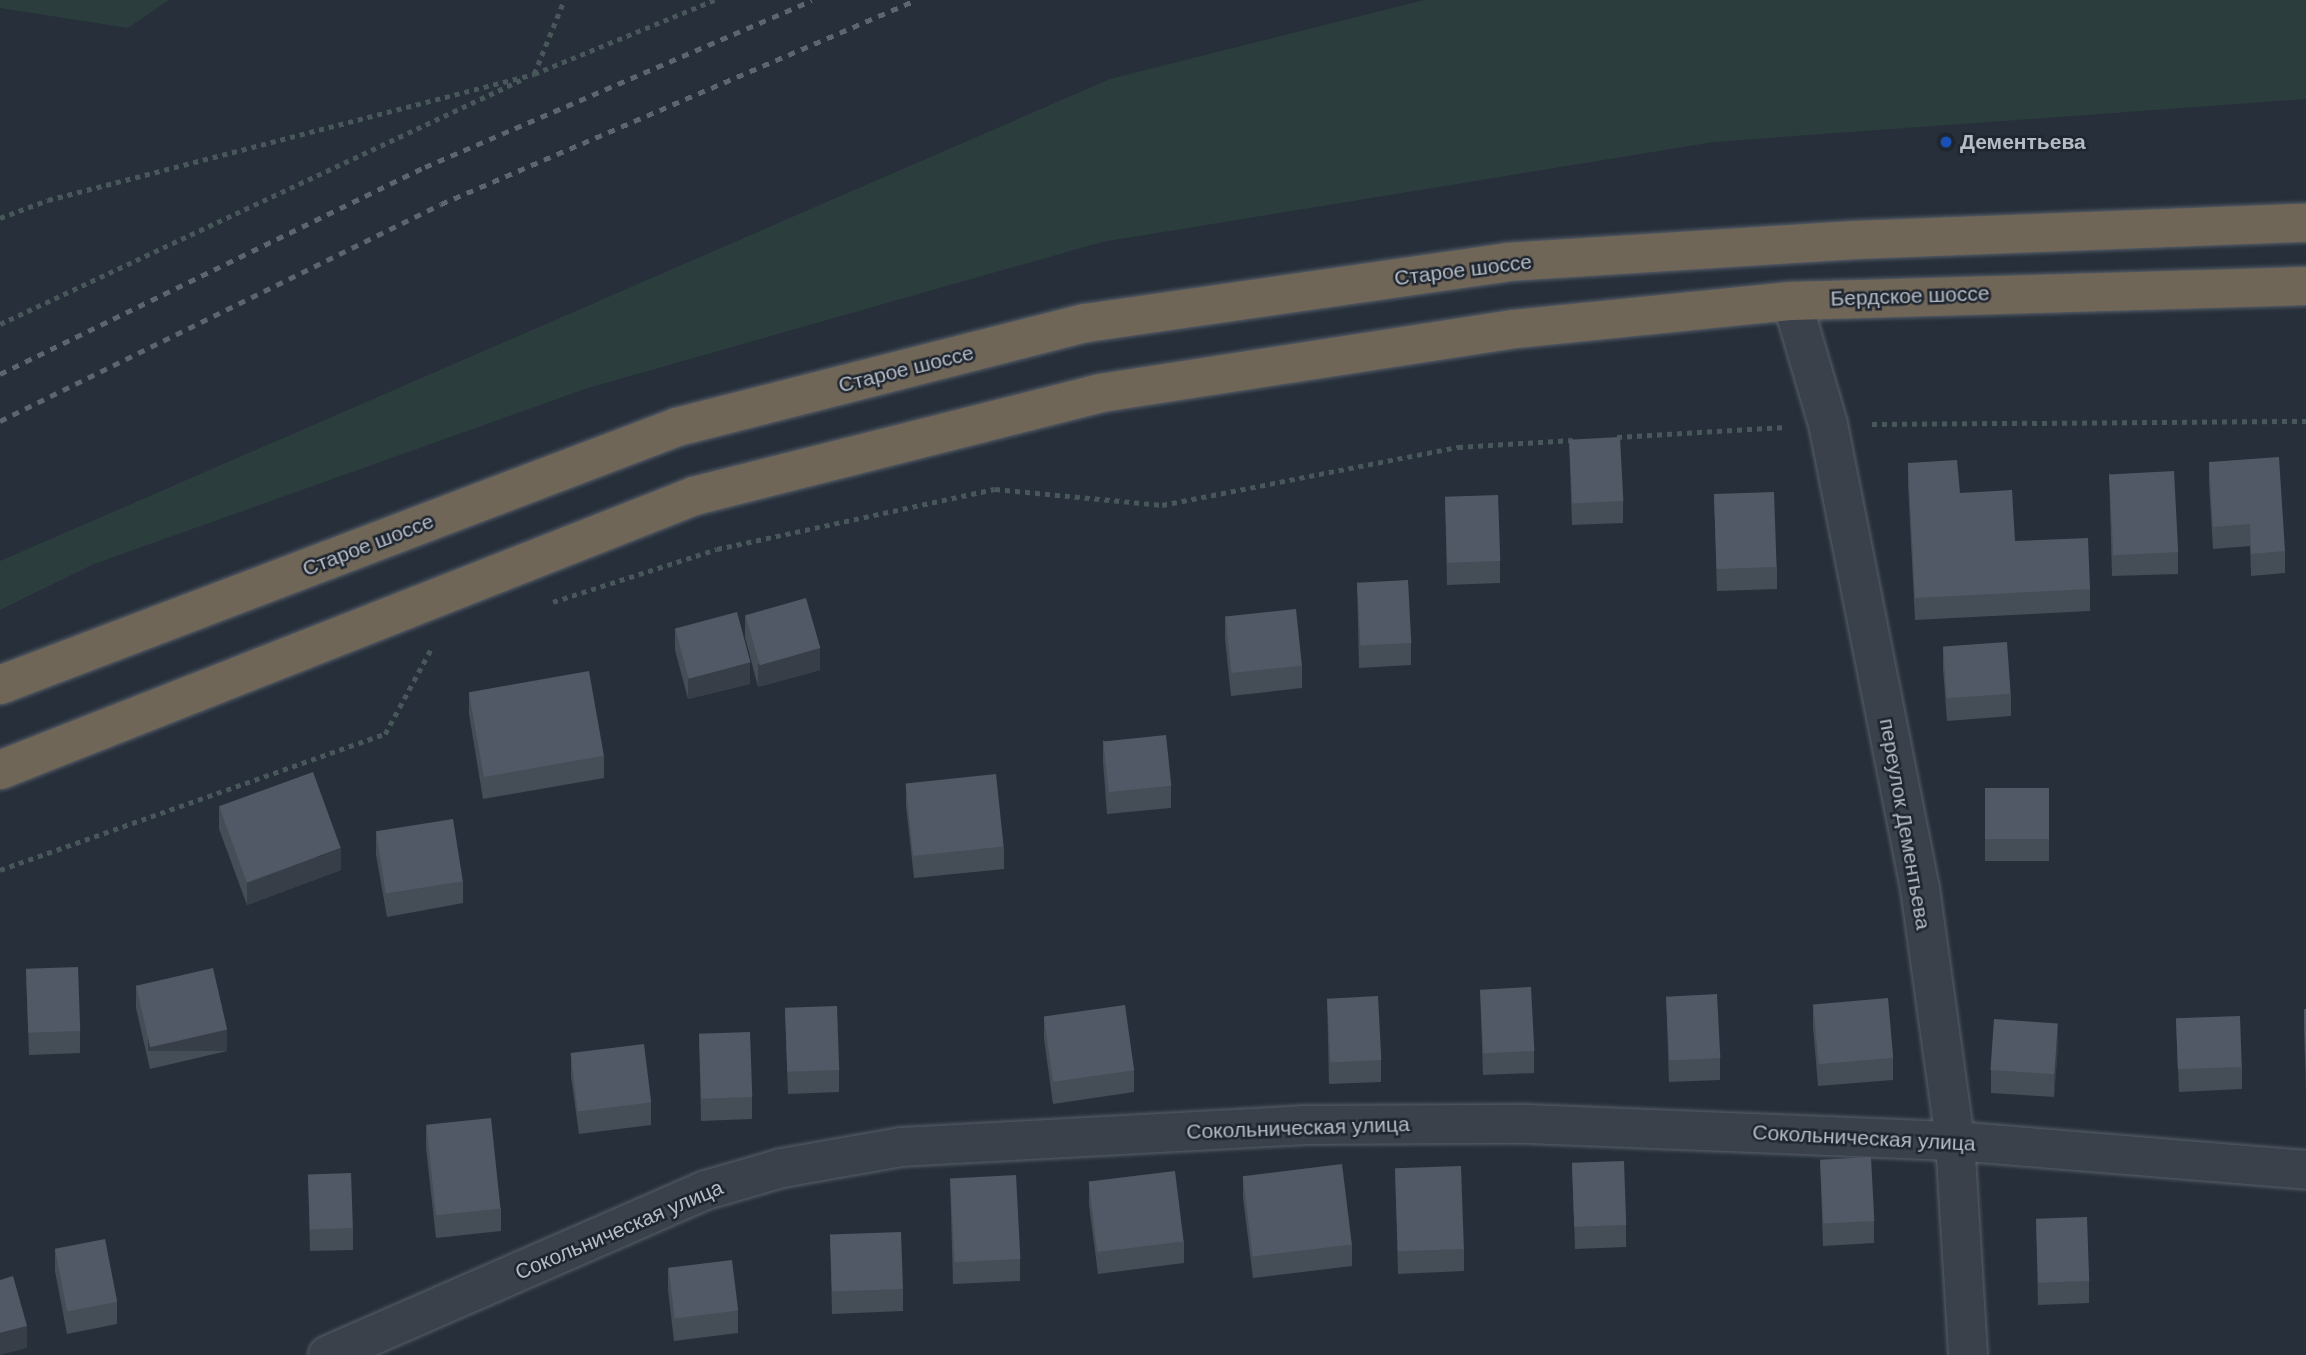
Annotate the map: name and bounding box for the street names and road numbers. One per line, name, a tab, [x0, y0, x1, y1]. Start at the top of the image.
street label: Старое шоссе	[1393, 249, 1533, 291]
street label: Бердское шоссе	[1830, 281, 1990, 311]
street label: Старое шоссе	[836, 340, 976, 398]
street label: Старое шоссе	[299, 508, 437, 582]
street label: переулок Дементьева	[1874, 717, 1936, 931]
street label: Сокольническая улица	[1186, 1112, 1410, 1144]
street label: Сокольническая улица	[1752, 1120, 1976, 1156]
street label: Сокольническая улица	[511, 1175, 727, 1285]

